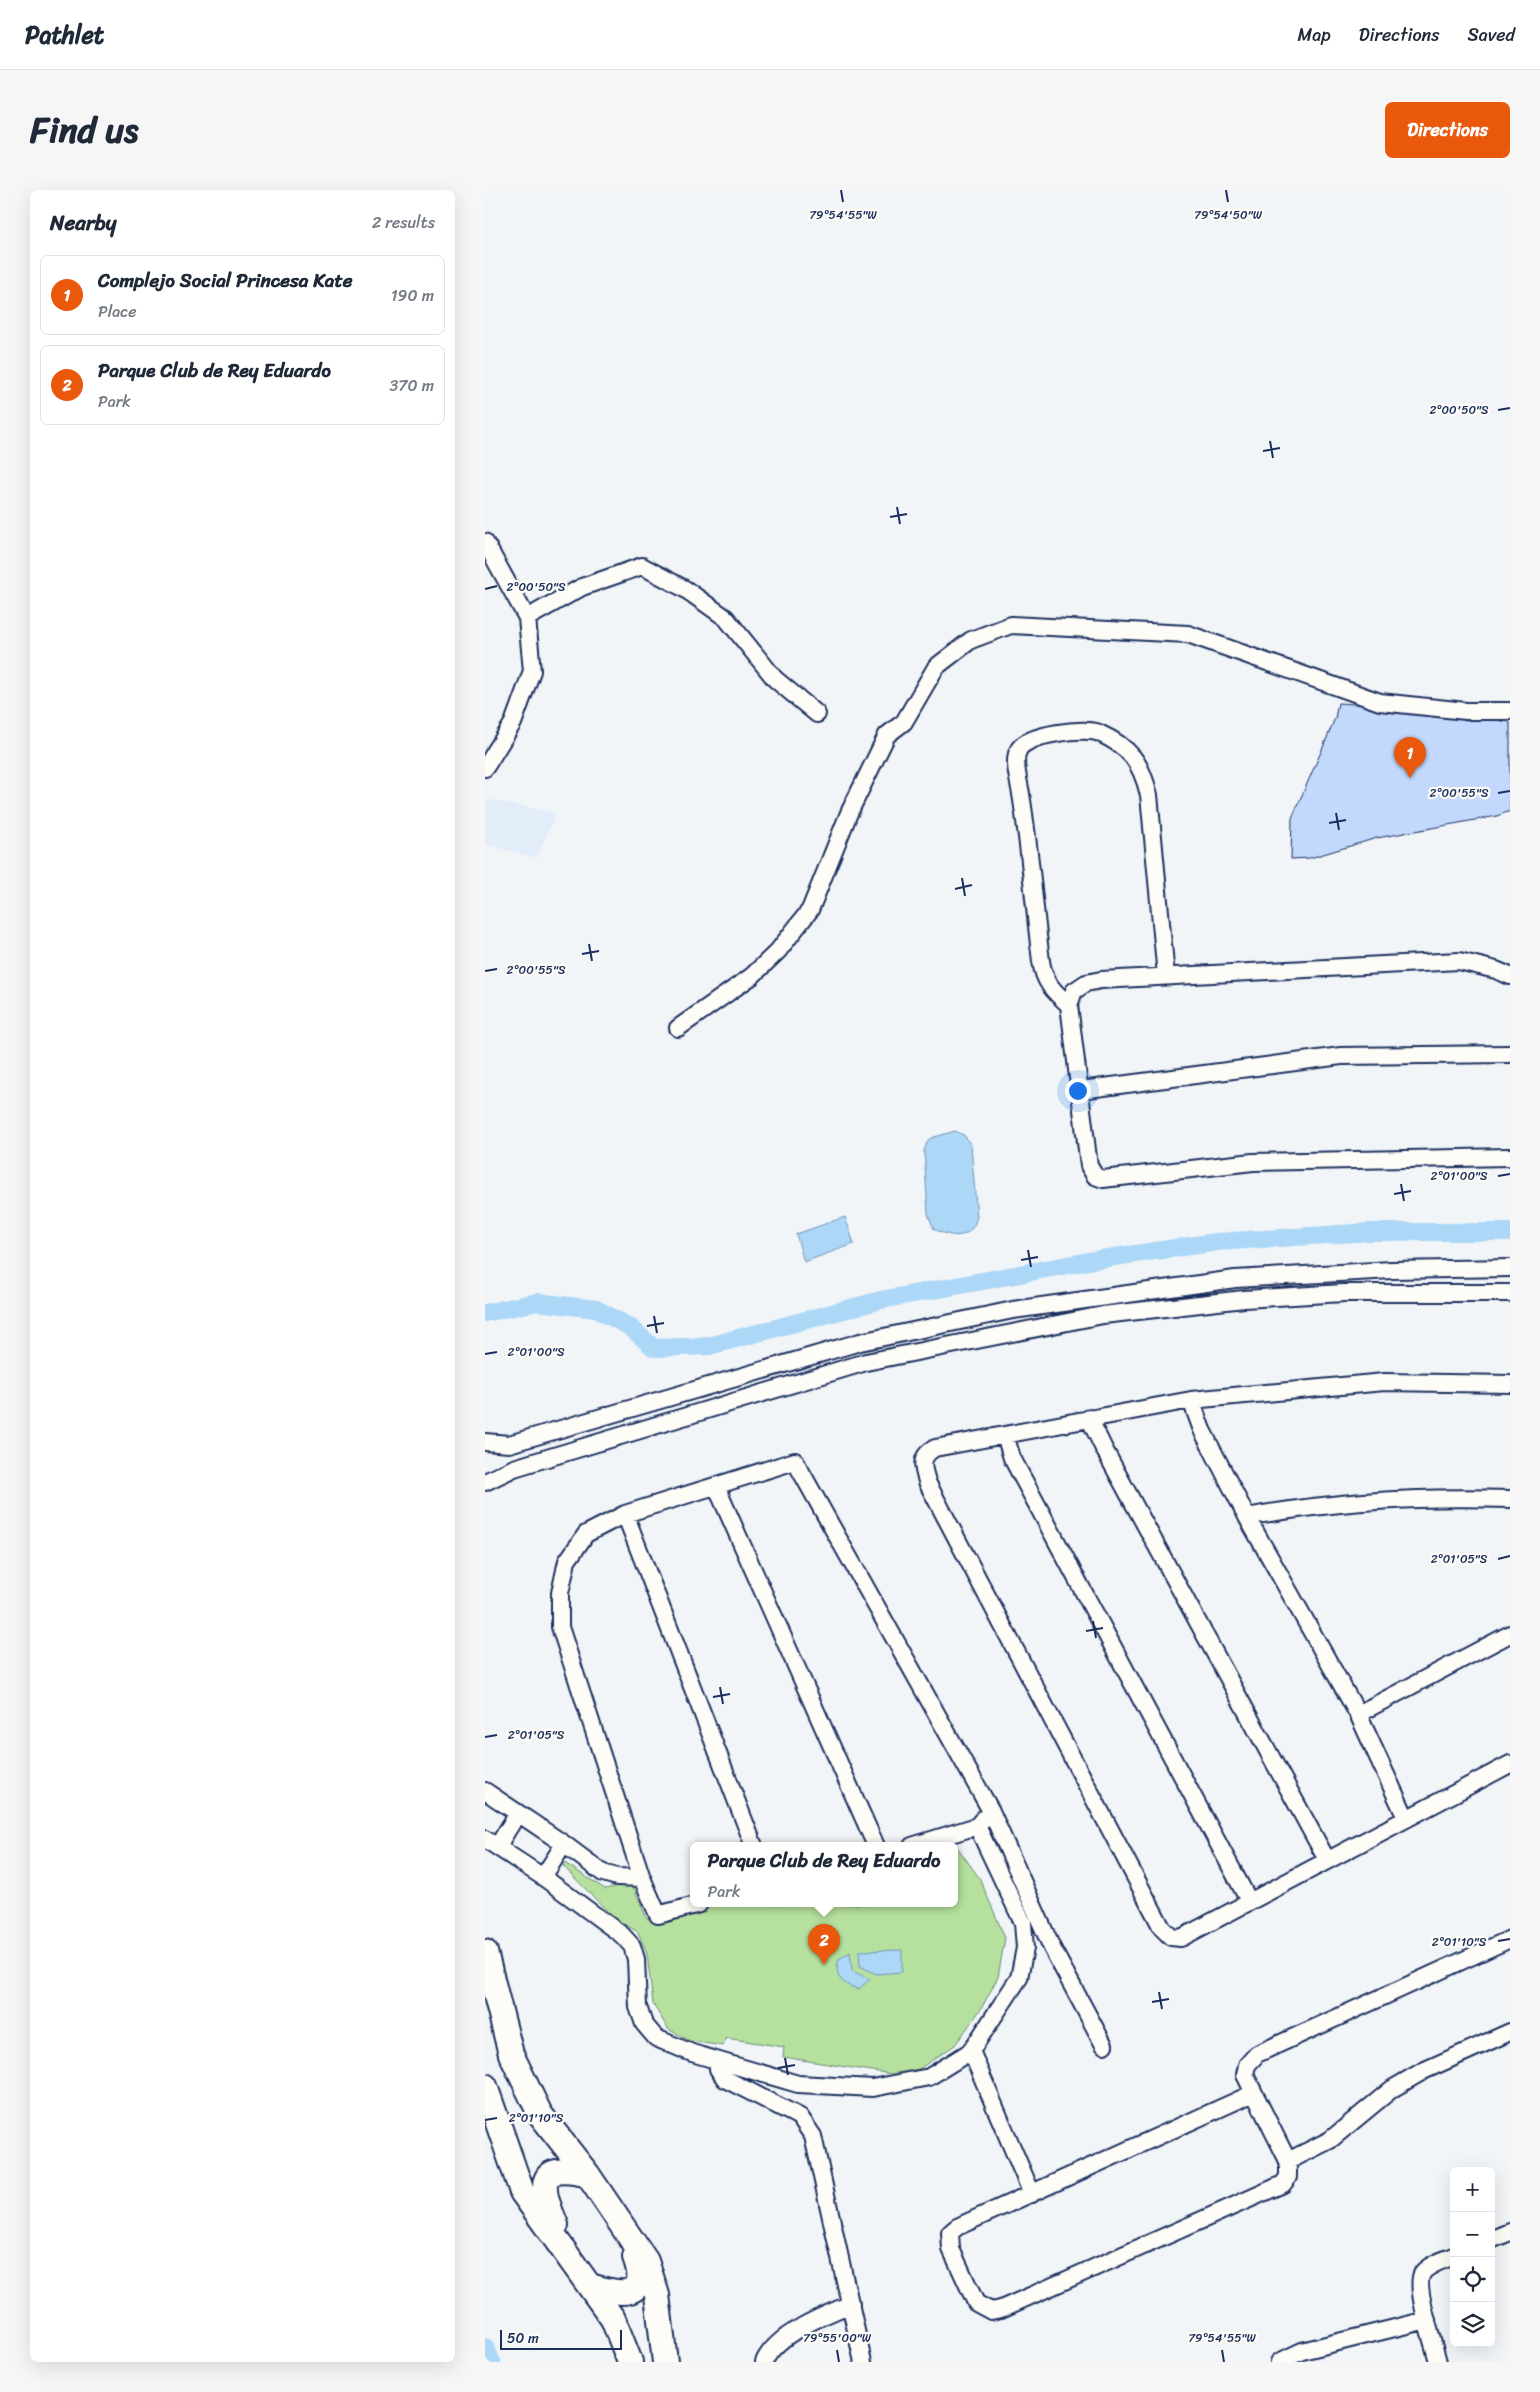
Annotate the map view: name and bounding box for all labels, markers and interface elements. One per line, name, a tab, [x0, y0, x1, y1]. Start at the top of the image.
text: Pathlet	[25, 14, 104, 56]
text: Map	[1298, 19, 1331, 51]
text: Directions	[1359, 19, 1440, 51]
text: Saved	[1468, 19, 1515, 51]
text: Find us	[30, 99, 138, 161]
button: Directions	[1385, 102, 1510, 158]
text: Nearby	[50, 204, 116, 242]
text: 79°54'55"W	[809, 204, 878, 226]
text: 79°54'50"W	[1194, 204, 1263, 226]
text: 2 results	[372, 208, 435, 237]
text: Complejo Social Princesa Kate	[98, 264, 352, 297]
text: 1	[64, 281, 70, 310]
text: 190 m	[391, 281, 434, 310]
text: Place	[98, 297, 137, 326]
text: Parque Club de Rey Eduardo	[98, 354, 331, 387]
text: 2	[62, 371, 72, 400]
text: 370 m	[390, 371, 434, 400]
text: Park	[98, 387, 131, 416]
text: 2°00'50"S	[1429, 399, 1489, 421]
text: 2°00'50"S	[506, 576, 566, 598]
pin: 1	[1394, 737, 1426, 778]
text: 2°00'55"S	[1430, 782, 1489, 804]
text: 2°00'55"S	[507, 959, 566, 981]
your location	[1065, 1078, 1091, 1104]
text: 2°01'00"S	[1431, 1165, 1488, 1187]
text: 2°01'00"S	[508, 1341, 565, 1363]
text: 2°01'05"S	[1431, 1548, 1488, 1570]
text: 2°01'05"S	[508, 1724, 565, 1746]
popup	[690, 1842, 958, 1907]
text: Parque Club de Rey Eduardo	[708, 1844, 940, 1877]
text: Park	[708, 1877, 740, 1906]
pin: 2	[808, 1924, 840, 1965]
text: 2°01'10"S	[1432, 1931, 1487, 1953]
text: 2°01'10"S	[509, 2107, 564, 2129]
map controls	[1450, 2167, 1495, 2347]
button: +	[1450, 2167, 1495, 2212]
button: −	[1450, 2212, 1495, 2257]
button: locate	[1450, 2257, 1495, 2302]
button: layers	[1450, 2302, 1495, 2347]
text: 50 m	[507, 2326, 539, 2351]
scale bar	[500, 2327, 623, 2350]
text: 79°55'00"W	[803, 2327, 872, 2349]
text: 79°54'55"W	[1188, 2327, 1257, 2349]

